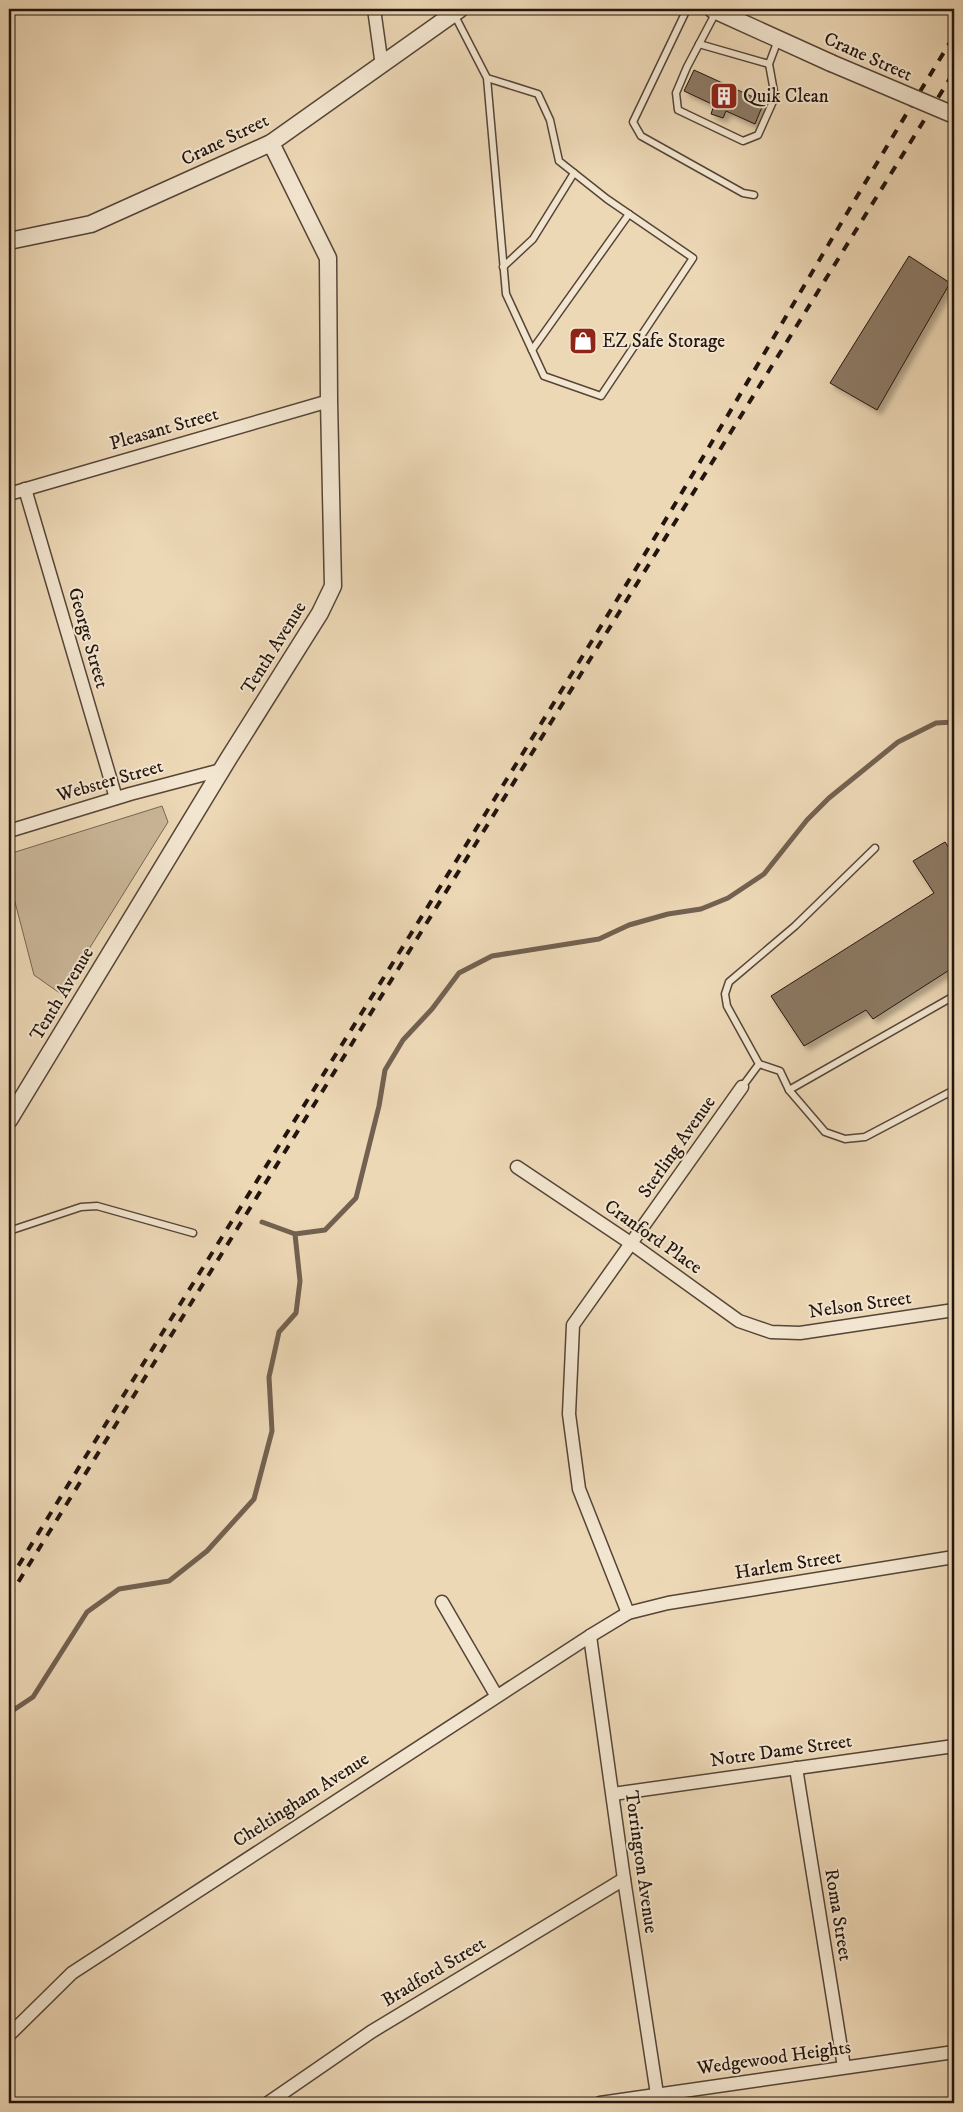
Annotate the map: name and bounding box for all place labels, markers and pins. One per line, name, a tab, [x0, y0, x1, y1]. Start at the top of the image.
building icon: Quik Clean	[709, 81, 739, 111]
place label: Quik Clean	[743, 85, 829, 108]
shop icon: EZ Safe Storage	[568, 326, 598, 356]
place label: EZ Safe Storage	[602, 330, 725, 353]

